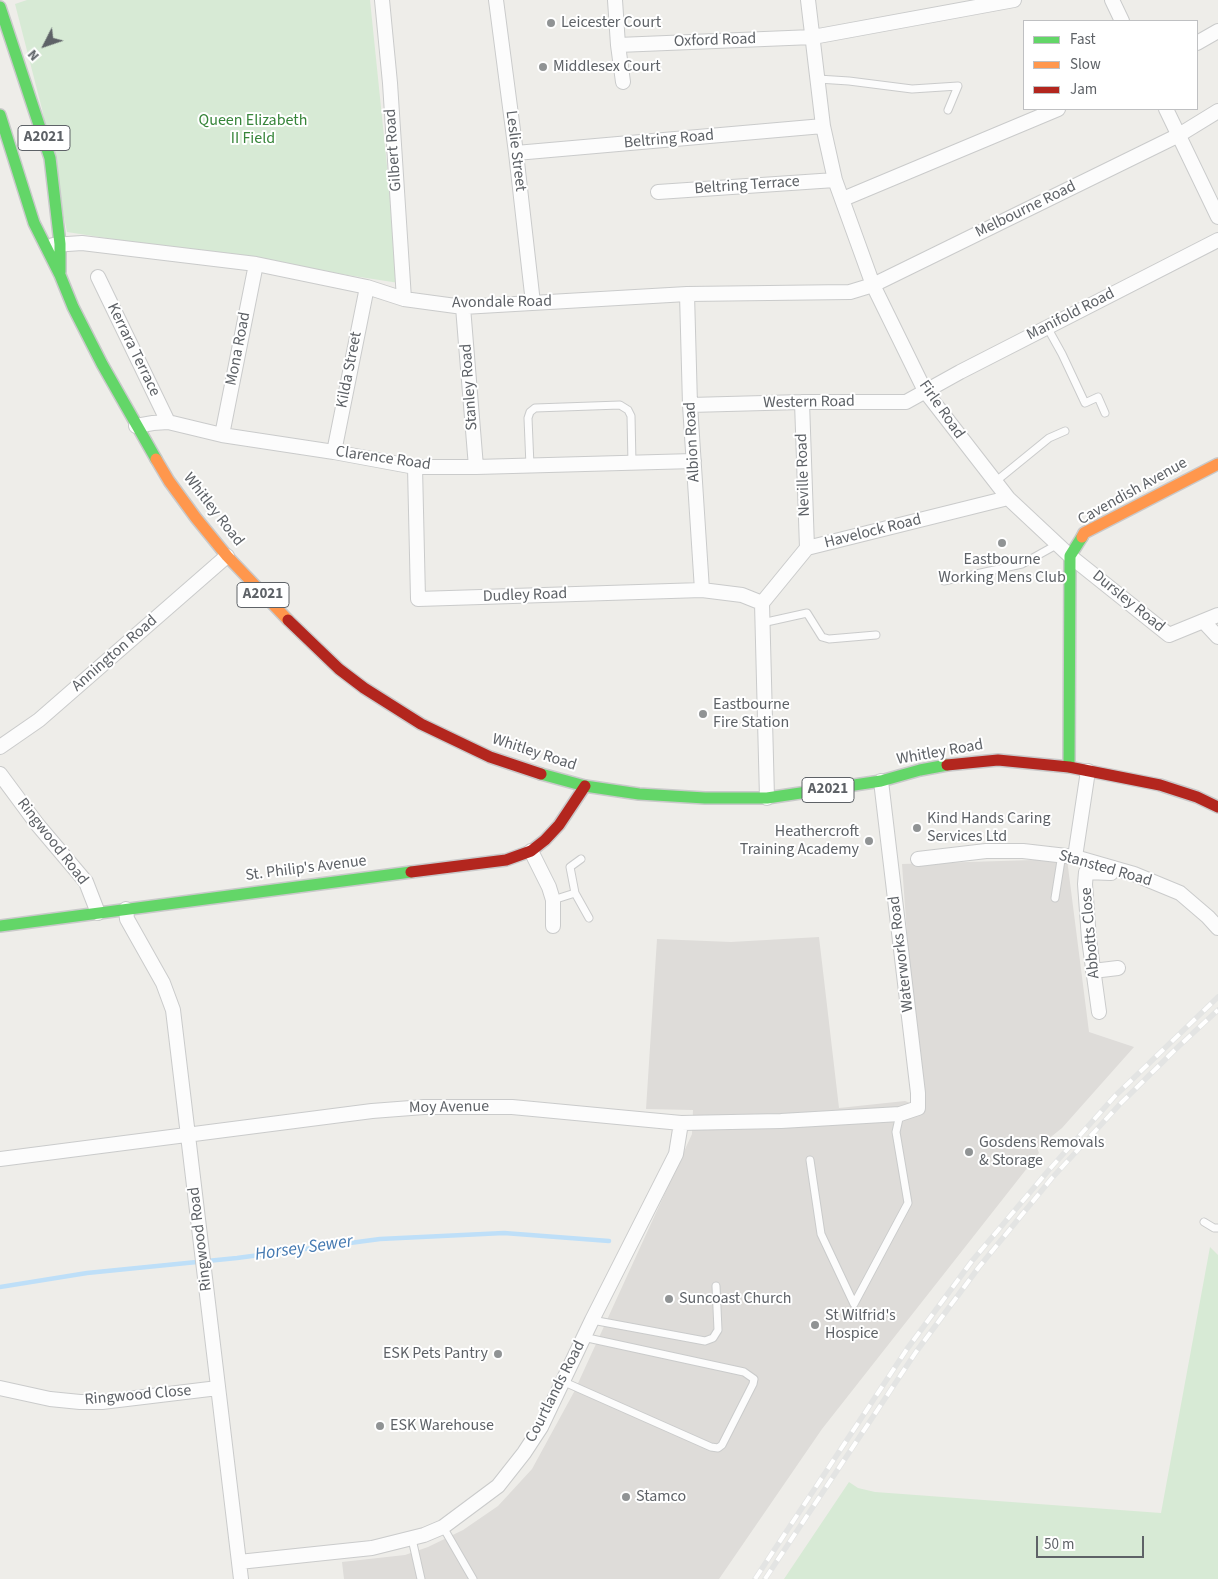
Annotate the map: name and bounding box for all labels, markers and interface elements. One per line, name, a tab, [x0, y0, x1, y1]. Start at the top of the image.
place label: Leicester Court	[561, 13, 661, 33]
marker: Leicester Court	[545, 17, 557, 29]
north arrow	[20, 20, 70, 70]
legend	[1023, 20, 1198, 110]
text: Fast	[1070, 29, 1096, 50]
street label: Oxford Road	[673, 30, 757, 52]
text: N	[23, 45, 44, 65]
text: Slow	[1070, 54, 1101, 75]
place label: Middlesex Court	[553, 57, 661, 77]
marker: Middlesex Court	[537, 61, 549, 73]
text: Jam	[1070, 79, 1097, 100]
street label: Gilbert Road	[382, 108, 406, 192]
street label: Leslie Street	[501, 109, 529, 193]
park label: Queen Elizabeth II Field	[199, 111, 307, 149]
road number: A2021	[18, 126, 70, 150]
street label: Beltring Road	[623, 126, 715, 154]
street label: Beltring Terrace	[694, 173, 800, 199]
street label: Melbourne Road	[973, 177, 1079, 243]
street label: Manifold Road	[1024, 285, 1118, 345]
street label: Avondale Road	[452, 293, 552, 313]
street label: Kerrara Terrace	[102, 300, 164, 400]
street label: Mona Road	[222, 311, 256, 387]
street label: Kilda Street	[333, 330, 367, 410]
street label: Stanley Road	[457, 343, 483, 431]
street label: Firle Road	[914, 377, 968, 443]
street label: Western Road	[763, 393, 855, 413]
street label: Albion Road	[681, 401, 705, 483]
street label: Neville Road	[793, 433, 815, 517]
street label: Clarence Road	[334, 443, 432, 475]
street label: Cavendish Avenue	[1075, 454, 1191, 530]
street label: Whitley Road	[178, 470, 248, 550]
street label: Havelock Road	[822, 511, 924, 553]
marker: Eastbourne Working Mens Club	[996, 537, 1008, 549]
place label: Eastbourne Working Mens Club	[938, 550, 1066, 588]
street label: Dursley Road	[1088, 567, 1168, 637]
road number: A2021	[237, 582, 289, 608]
street label: Dudley Road	[482, 585, 568, 607]
street label: Annington Road	[68, 612, 162, 696]
place label: Eastbourne Fire Station	[713, 695, 790, 733]
marker: Eastbourne Fire Station	[697, 708, 709, 720]
street label: Whitley Road	[489, 730, 579, 776]
street label: Whitley Road	[895, 736, 985, 770]
road number: A2021	[802, 778, 854, 802]
street label: Ringwood Road	[12, 795, 92, 889]
place label: Kind Hands Caring Services Ltd	[927, 809, 1051, 847]
place label: Heathercroft Training Academy	[740, 822, 859, 860]
marker: Kind Hands Caring Services Ltd	[911, 822, 923, 834]
marker: Heathercroft Training Academy	[863, 835, 875, 847]
street label: Stansted Road	[1056, 847, 1154, 891]
street label: St. Philip's Avenue	[244, 852, 368, 886]
street label: Abbotts Close	[1077, 887, 1105, 979]
street label: Waterworks Road	[885, 895, 919, 1013]
street label: Moy Avenue	[409, 1098, 489, 1118]
place label: Gosdens Removals & Storage	[979, 1133, 1104, 1171]
marker: Gosdens Removals & Storage	[963, 1146, 975, 1158]
street label: Ringwood Road	[185, 1186, 217, 1292]
water label: Horsey Sewer	[254, 1231, 354, 1267]
place label: Suncoast Church	[679, 1289, 791, 1309]
marker: Suncoast Church	[663, 1293, 675, 1305]
place label: St Wilfrid's Hospice	[825, 1306, 896, 1344]
marker: St Wilfrid's Hospice	[809, 1319, 821, 1331]
street label: Courtlands Road	[522, 1338, 590, 1446]
place label: ESK Pets Pantry	[383, 1344, 488, 1364]
marker: ESK Pets Pantry	[492, 1348, 504, 1360]
street label: Ringwood Close	[84, 1382, 192, 1410]
place label: ESK Warehouse	[390, 1416, 494, 1436]
marker: ESK Warehouse	[374, 1420, 386, 1432]
place label: Stamco	[636, 1487, 686, 1507]
marker: Stamco	[620, 1491, 632, 1503]
scale bar	[1038, 1526, 1146, 1558]
text: 50 m	[1044, 1534, 1074, 1555]

